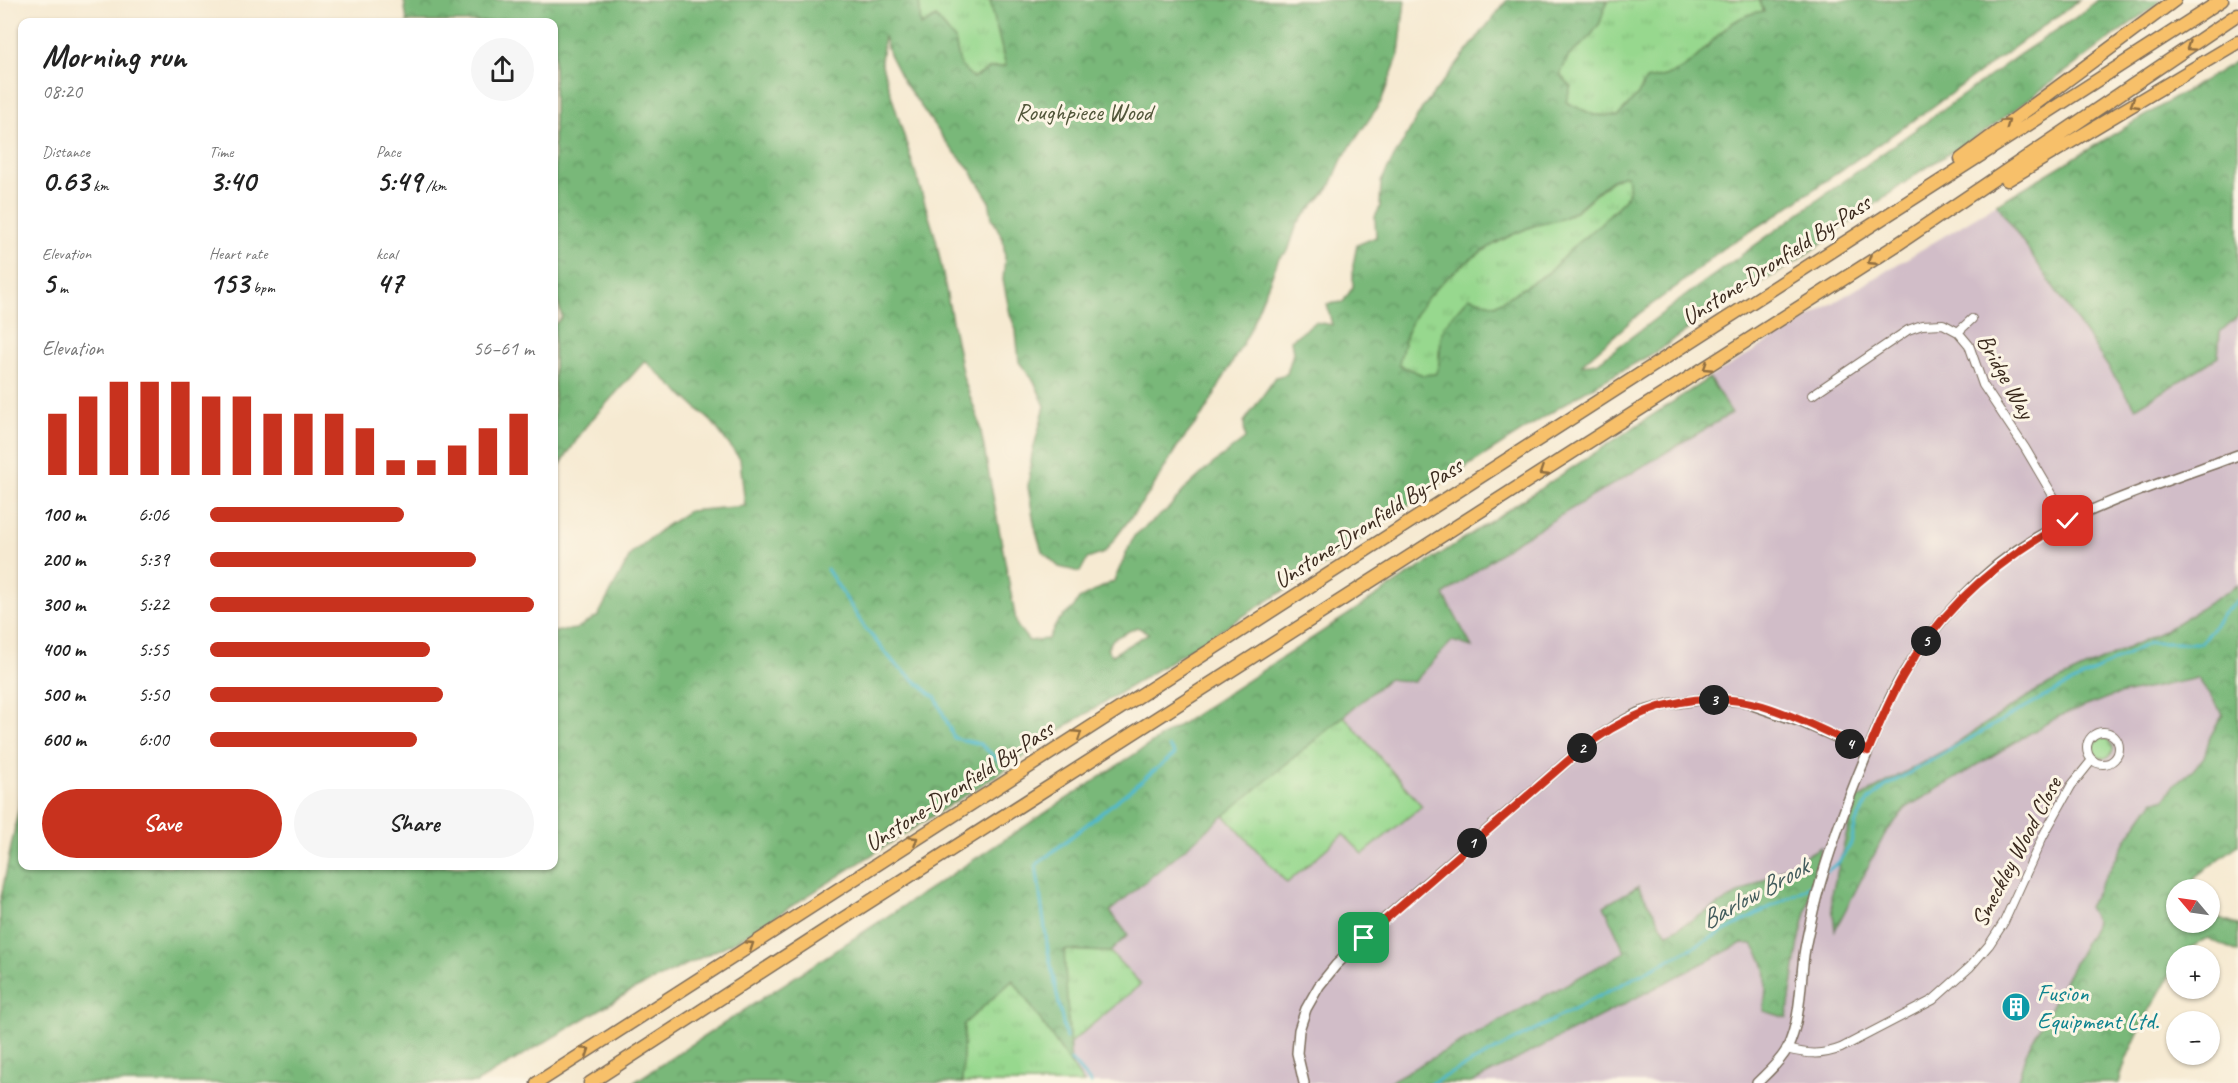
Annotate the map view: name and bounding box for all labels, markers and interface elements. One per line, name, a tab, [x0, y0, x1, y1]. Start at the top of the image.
text: Morning run	[42, 35, 186, 77]
button: share	[471, 38, 534, 101]
one-way arrow	[2185, 40, 2196, 51]
text: 08:20	[42, 79, 82, 104]
park label: Roughpiece Wood	[1016, 97, 1156, 127]
one-way arrow	[2130, 97, 2140, 109]
one-way arrow	[1999, 120, 2010, 131]
text: Distance	[42, 142, 90, 162]
text: Time	[209, 142, 233, 162]
text: Pace	[376, 142, 401, 162]
text: 0.63	[42, 162, 89, 200]
text: 3:40	[209, 162, 255, 200]
text: 5:49	[376, 162, 422, 200]
text: km	[89, 176, 109, 196]
text: /km	[422, 176, 446, 196]
street label: Unstone-Dronfield By-Pass	[1676, 187, 1878, 332]
text: Elevation	[42, 244, 91, 264]
text: Heart rate	[209, 244, 267, 264]
text: kcal	[376, 244, 397, 264]
one-way arrow	[1867, 254, 1877, 266]
text: 5	[42, 264, 55, 302]
text: 153	[209, 264, 249, 302]
text: 47	[376, 264, 403, 302]
text: m	[55, 278, 68, 298]
text: bpm	[249, 278, 275, 298]
street label: Bridge Way	[1970, 328, 2042, 425]
text: Elevation	[42, 336, 104, 361]
text: 56–61 m	[473, 336, 534, 361]
one-way arrow	[1703, 359, 1713, 371]
street label: Unstone-Dronfield By-Pass	[1268, 450, 1470, 595]
one-way arrow	[1538, 464, 1549, 475]
pin	[2042, 495, 2093, 546]
text: 100 m	[42, 502, 85, 527]
text: 6:06	[138, 502, 169, 527]
icon: check	[2051, 504, 2084, 537]
text: 200 m	[42, 547, 85, 572]
text: 5:39	[138, 547, 169, 572]
text: 300 m	[42, 592, 85, 617]
text: 5:22	[138, 592, 169, 617]
pin: 5	[1911, 626, 1941, 656]
text: 5	[1923, 631, 1929, 651]
text: 400 m	[42, 637, 85, 662]
text: 5:55	[138, 637, 169, 662]
text: 500 m	[42, 682, 85, 707]
text: 5:50	[138, 682, 169, 707]
pin: 3	[1699, 685, 1729, 715]
text: 3	[1710, 690, 1718, 710]
street label: Unstone-Dronfield By-Pass	[859, 713, 1061, 858]
text: 600 m	[42, 727, 86, 752]
text: 6:00	[138, 727, 169, 752]
pin: 4	[1835, 729, 1865, 759]
one-way arrow	[1072, 730, 1082, 742]
pin: 2	[1567, 733, 1597, 763]
text: 4	[1846, 734, 1854, 754]
text: 2	[1578, 738, 1586, 758]
street label: Smeckley Wood Close	[1964, 770, 2069, 932]
button: Save	[42, 789, 282, 858]
button: Share	[294, 789, 534, 858]
pin: 1	[1457, 828, 1487, 858]
text: 1	[1468, 833, 1476, 853]
one-way arrow	[907, 836, 918, 847]
water label: Barlow Brook	[1695, 848, 1818, 937]
north arrow	[2166, 879, 2220, 933]
map controls	[2166, 879, 2220, 1065]
pin	[1338, 912, 1389, 963]
icon: arrive	[1347, 921, 1380, 954]
one-way arrow	[744, 941, 754, 953]
button: +	[2166, 945, 2220, 999]
place label: Fusion Equipment Ltd.	[2037, 978, 2159, 1036]
building icon: Fusion Equipment Ltd.	[2000, 991, 2032, 1023]
button: −	[2166, 1011, 2220, 1065]
one-way arrow	[580, 1047, 590, 1059]

